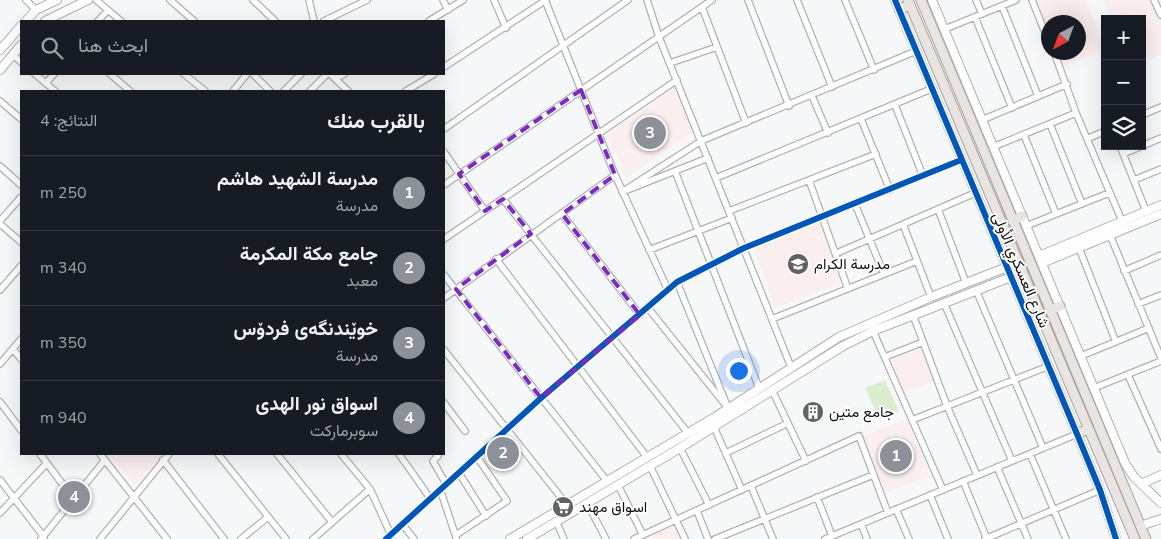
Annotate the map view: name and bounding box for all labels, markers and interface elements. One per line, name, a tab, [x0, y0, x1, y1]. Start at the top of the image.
north arrow	[1041, 15, 1086, 60]
map controls	[1101, 15, 1146, 150]
button: +	[1101, 15, 1146, 60]
search box	[20, 20, 445, 75]
text: ابحث هنا	[78, 33, 148, 59]
icon: search	[38, 34, 66, 62]
button: −	[1101, 60, 1146, 105]
button: layers	[1101, 105, 1146, 150]
text: بالقرب منك	[327, 107, 425, 135]
text: النتائج: 4	[40, 110, 97, 132]
pin: 3	[634, 114, 666, 152]
text: مدرسة الشهيد هاشم	[217, 166, 378, 192]
text: 250 m	[40, 182, 87, 204]
text: 1	[404, 182, 414, 204]
text: مدرسة	[336, 195, 378, 217]
street label: شارع العسكري الأولى	[985, 209, 1054, 332]
text: جامع مكة المكرمة	[240, 241, 378, 267]
school or university icon: مدرسة الكرام	[786, 252, 810, 276]
place label: مدرسة الكرام	[814, 254, 890, 274]
text: 340 m	[40, 257, 87, 279]
text: 2	[404, 257, 414, 279]
text: معبد	[346, 270, 378, 292]
text: خوێندنگەی فردۆس	[233, 316, 378, 342]
text: 350 m	[40, 332, 87, 354]
text: 3	[404, 332, 414, 354]
text: مدرسة	[336, 345, 378, 367]
your location	[726, 358, 752, 384]
text: اسواق نور الهدى	[255, 391, 378, 417]
building icon: جامع متين	[801, 400, 825, 424]
place label: جامع متين	[829, 402, 894, 423]
text: 940 m	[40, 407, 87, 429]
text: 4	[404, 407, 414, 429]
text: سوبرماركت	[310, 420, 378, 442]
pin: 2	[487, 434, 519, 472]
pin: 1	[880, 437, 912, 475]
pin: 4	[58, 478, 90, 516]
supermarket icon: اسواق مهند	[551, 495, 575, 519]
place label: اسواق مهند	[579, 497, 647, 517]

